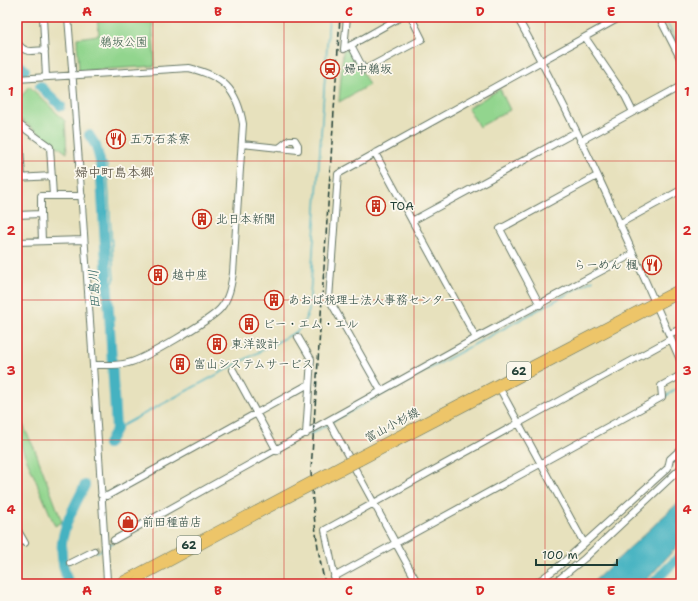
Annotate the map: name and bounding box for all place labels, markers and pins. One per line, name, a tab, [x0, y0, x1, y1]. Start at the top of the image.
station icon: 婦中鵜坂	[319, 58, 341, 80]
place label: 婦中鵜坂	[344, 61, 392, 77]
restaurant icon: 五万石茶寮	[105, 128, 127, 150]
place label: 五万石茶寮	[130, 131, 190, 147]
building icon: TOA	[365, 195, 387, 217]
place label: TOA	[390, 198, 414, 214]
building icon: 北日本新聞	[191, 208, 213, 230]
place label: 北日本新聞	[216, 211, 276, 227]
restaurant icon: らーめん 楓	[641, 254, 663, 276]
place label: らーめん 楓	[574, 257, 638, 273]
building icon: 越中座	[147, 264, 169, 286]
place label: 越中座	[172, 267, 208, 283]
building icon: あおば税理士法人事務センター	[263, 289, 285, 311]
place label: あおば税理士法人事務センター	[288, 292, 456, 308]
building icon: ビー・エム・エル	[238, 313, 260, 335]
place label: ビー・エム・エル	[263, 316, 358, 332]
building icon: 東洋設計	[206, 333, 228, 355]
place label: 東洋設計	[231, 336, 279, 352]
building icon: 富山システムサービス	[169, 353, 191, 375]
place label: 富山システムサービス	[194, 356, 314, 372]
shop icon: 前田種苗店	[117, 511, 139, 533]
place label: 前田種苗店	[142, 514, 202, 530]

